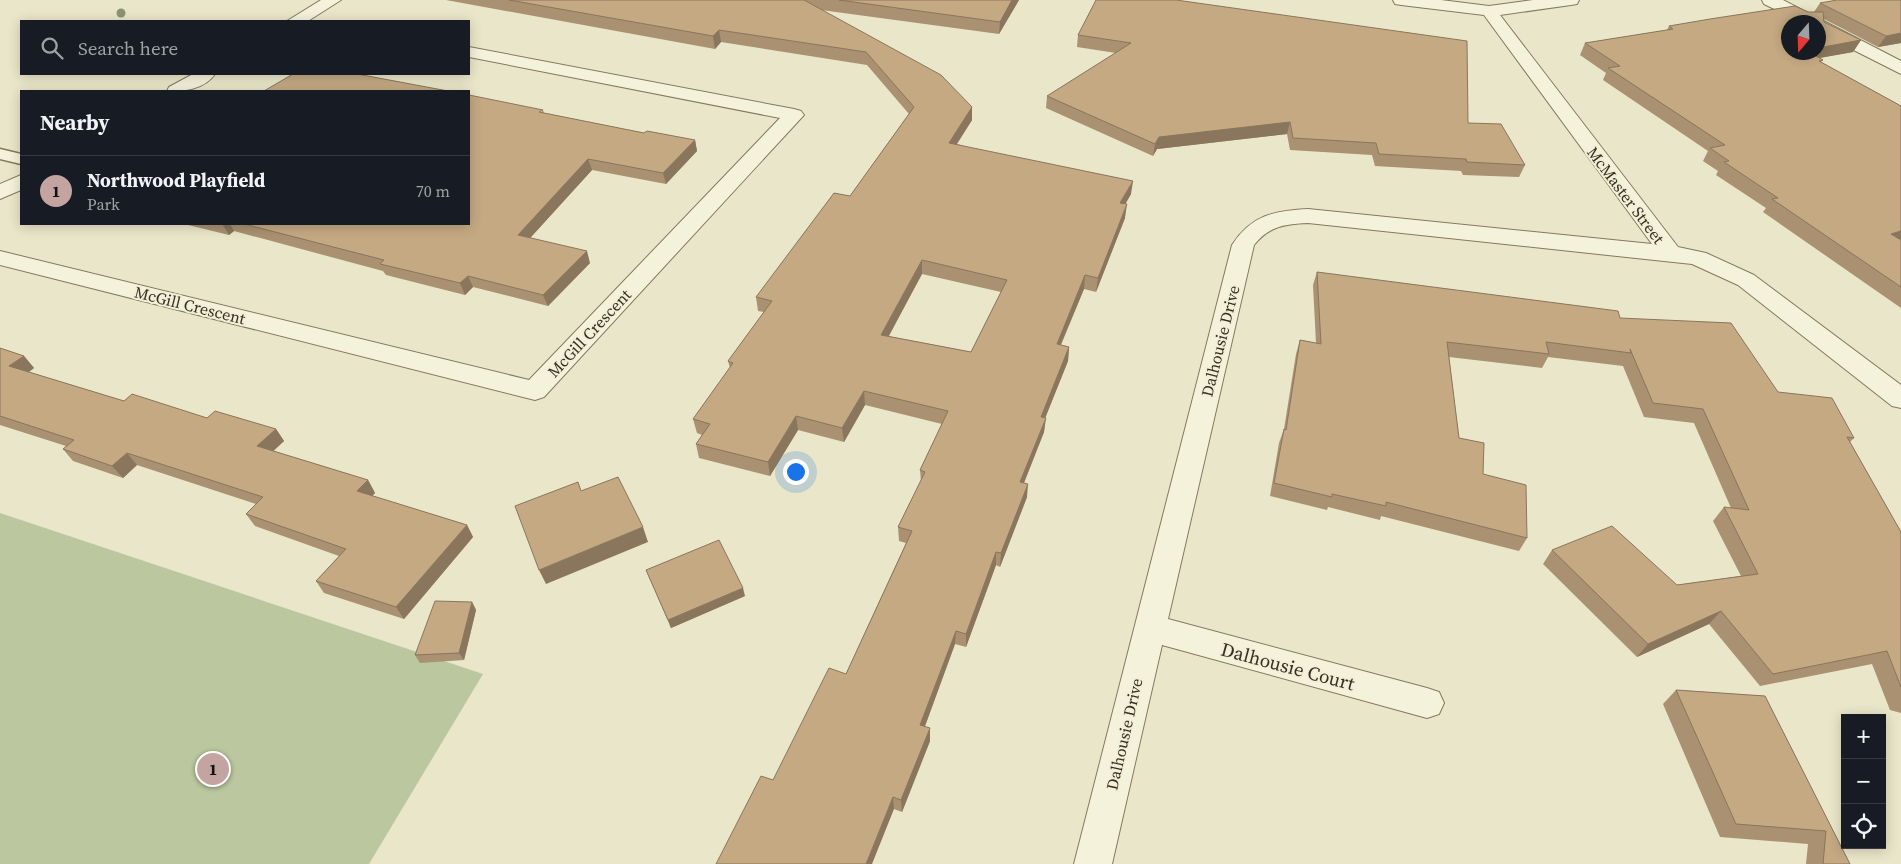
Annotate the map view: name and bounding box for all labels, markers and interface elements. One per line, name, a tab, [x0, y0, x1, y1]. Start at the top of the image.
north arrow	[1781, 15, 1826, 60]
search box	[20, 20, 470, 75]
icon: search	[38, 34, 66, 62]
text: Search here	[78, 35, 178, 61]
text: Nearby	[40, 108, 110, 137]
street label: McMaster Street	[1582, 142, 1670, 249]
text: Northwood Playfield	[87, 167, 265, 193]
text: 1	[52, 180, 60, 202]
text: 70 m	[416, 180, 450, 202]
text: Park	[87, 193, 120, 215]
street label: McGill Crescent	[132, 281, 248, 330]
street label: McGill Crescent	[542, 283, 636, 382]
street label: Dalhousie Drive	[1196, 283, 1244, 399]
your location	[783, 459, 809, 485]
street label: Dalhousie Court	[1218, 636, 1359, 697]
street label: Dalhousie Drive	[1100, 676, 1148, 792]
map controls	[1841, 714, 1886, 849]
button: +	[1841, 714, 1886, 759]
pin: 1	[197, 750, 229, 788]
button: −	[1841, 759, 1886, 804]
button: locate	[1841, 804, 1886, 849]

